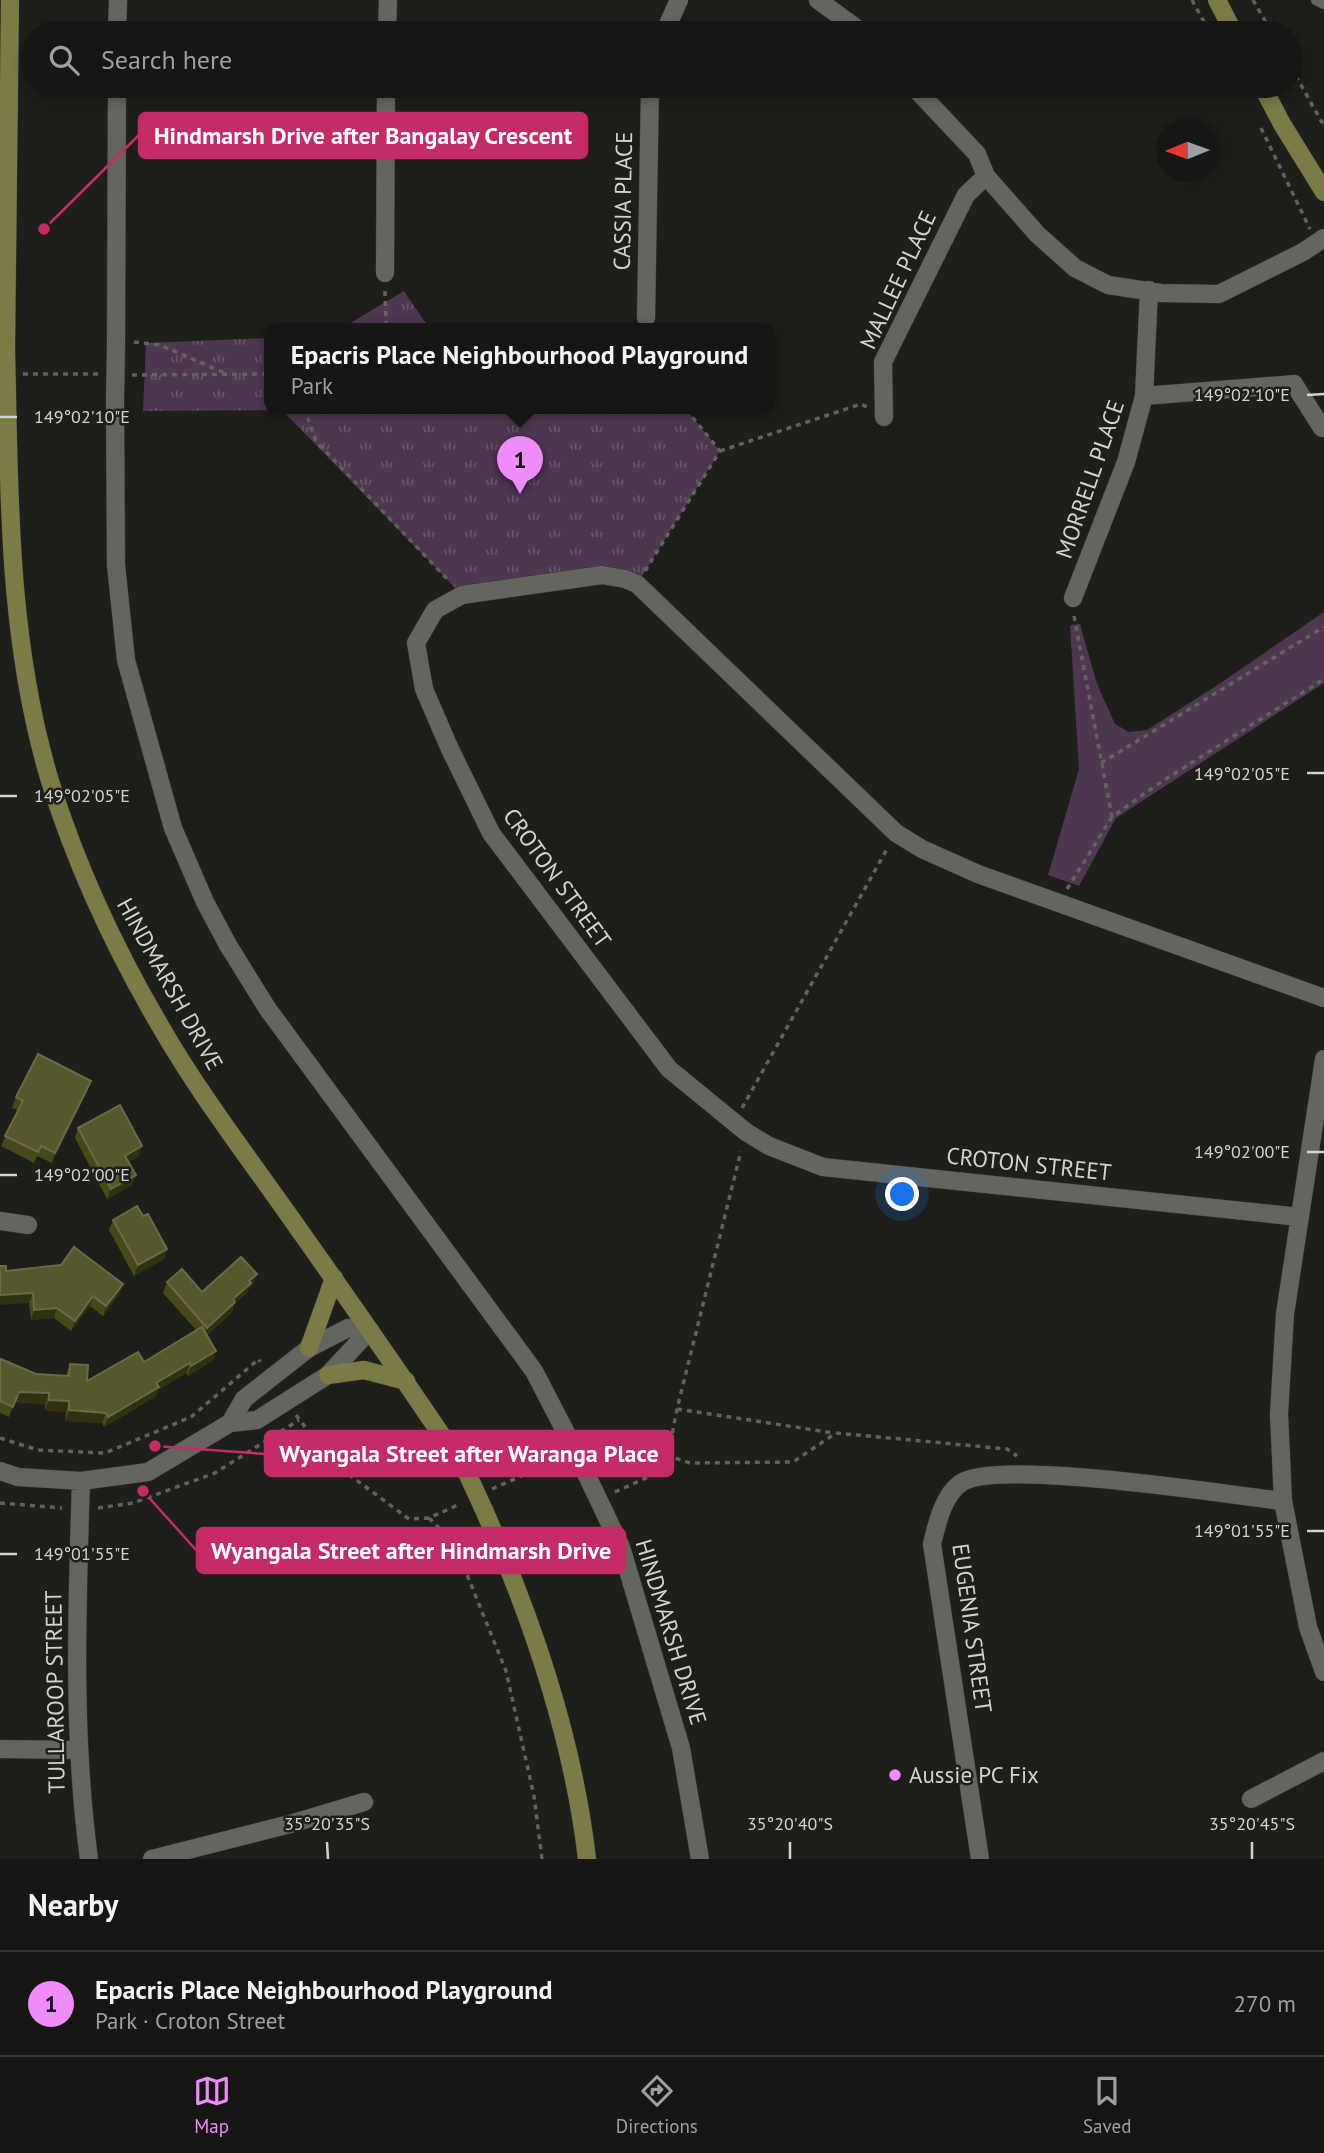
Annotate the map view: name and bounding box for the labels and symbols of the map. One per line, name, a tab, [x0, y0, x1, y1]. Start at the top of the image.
callout: Hindmarsh Drive after Bangalay Crescent	[139, 113, 587, 158]
north arrow	[1156, 119, 1219, 182]
text: Hindmarsh Drive after Bangalay Crescent	[154, 120, 573, 151]
street label: CASSIA PLACE	[607, 131, 638, 271]
street label: MALLEE PLACE	[853, 206, 942, 354]
text: 149°02'10"E	[1194, 383, 1290, 406]
street label: MORRELL PLACE	[1049, 396, 1130, 562]
text: 149°02'10"E	[34, 405, 130, 428]
pin: 1	[497, 436, 543, 494]
text: 149°02'05"E	[1194, 762, 1290, 785]
text: 149°02'05"E	[34, 784, 130, 807]
street label: CROTON STREET	[497, 802, 618, 953]
street label: HINDMARSH DRIVE	[111, 892, 230, 1075]
street label: CROTON STREET	[945, 1140, 1113, 1187]
text: 149°02'00"E	[1194, 1140, 1290, 1163]
text: 149°02'00"E	[34, 1163, 130, 1186]
your location	[885, 1177, 919, 1211]
callout: Wyangala Street after Waranga Place	[265, 1431, 673, 1476]
text: Wyangala Street after Waranga Place	[279, 1438, 659, 1469]
text: 149°01'55"E	[1194, 1519, 1290, 1542]
callout: Wyangala Street after Hindmarsh Drive	[197, 1528, 625, 1573]
text: Wyangala Street after Hindmarsh Drive	[211, 1535, 611, 1566]
street label: HINDMARSH DRIVE	[629, 1536, 714, 1728]
street label: EUGENIA STREET	[946, 1541, 999, 1715]
text: 149°01'55"E	[34, 1542, 130, 1565]
street label: TULLAROOP STREET	[38, 1590, 71, 1794]
place label: Aussie PC Fix	[909, 1760, 1039, 1789]
marker: Aussie PC Fix	[887, 1767, 903, 1783]
text: 35°20'35"S	[284, 1812, 370, 1835]
text: 35°20'40"S	[747, 1812, 833, 1835]
text: 35°20'45"S	[1209, 1812, 1295, 1835]

